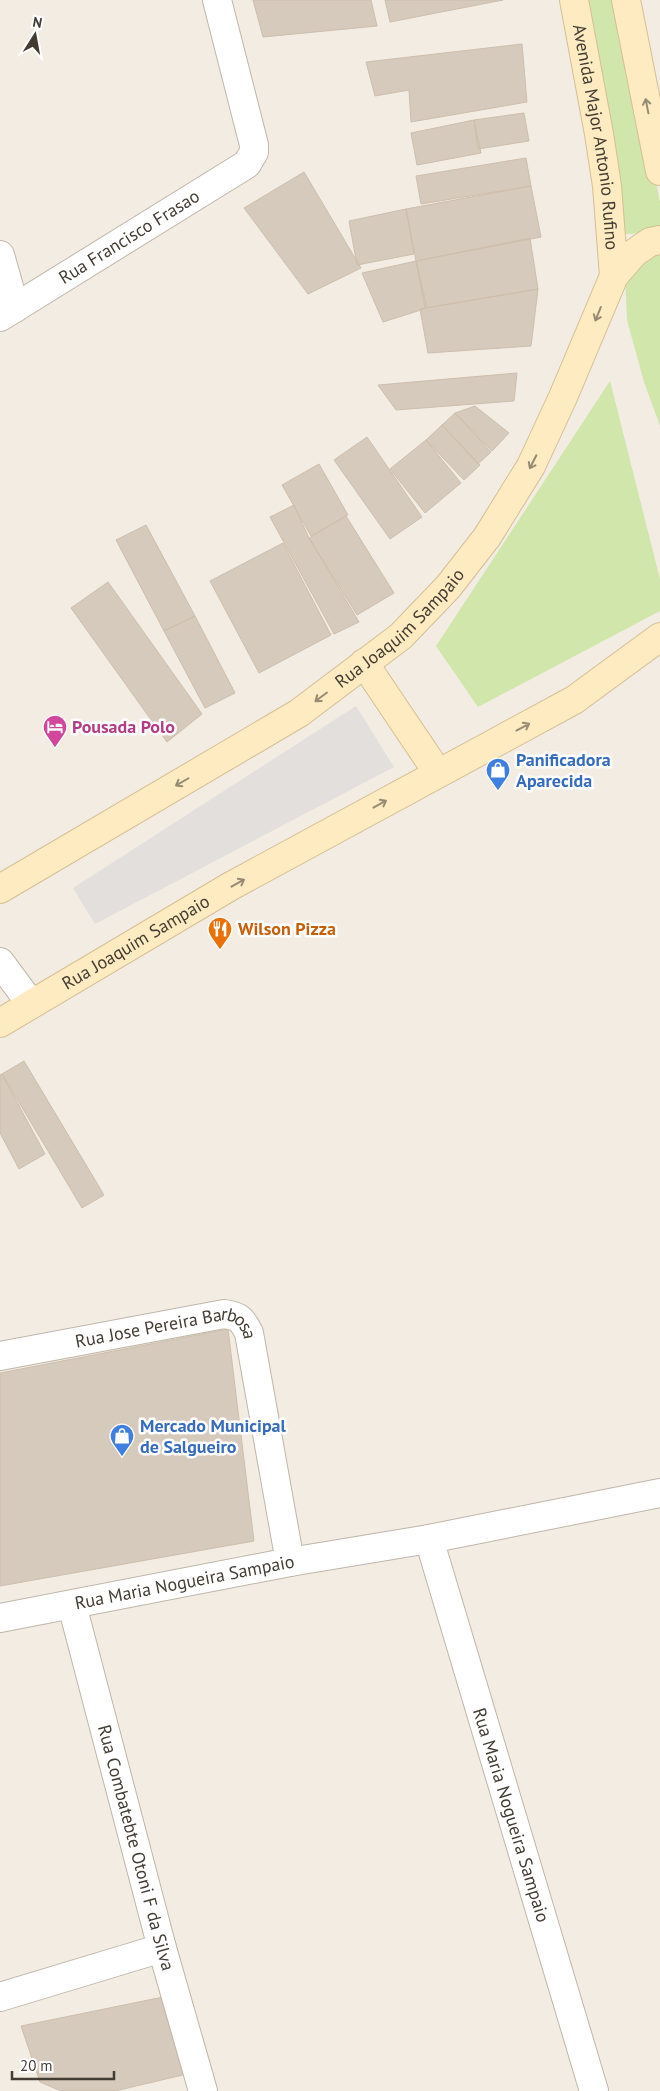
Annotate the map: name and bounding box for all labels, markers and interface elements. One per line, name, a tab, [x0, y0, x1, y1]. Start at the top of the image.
north arrow	[10, 10, 60, 60]
text: N	[31, 13, 44, 32]
street label: Avenida Major Antonio Rufino	[568, 22, 624, 251]
one-way arrow	[641, 99, 651, 115]
street label: Rua Francisco Frasao	[54, 184, 204, 289]
one-way arrow	[593, 306, 602, 321]
one-way arrow	[528, 455, 538, 470]
street label: Rua Joaquim Sampaio	[330, 564, 469, 693]
one-way arrow	[315, 692, 328, 703]
hotel icon: Pousada Polo	[42, 714, 68, 748]
place label: Pousada Polo	[72, 715, 175, 738]
one-way arrow	[515, 722, 530, 731]
place label: Panificadora Aparecida	[516, 748, 611, 792]
shop icon: Panificadora Aparecida	[485, 757, 511, 791]
one-way arrow	[175, 777, 190, 787]
one-way arrow	[372, 799, 387, 809]
one-way arrow	[230, 877, 244, 887]
street label: Rua Joaquim Sampaio	[58, 889, 214, 995]
restaurant icon: Wilson Pizza	[207, 916, 233, 950]
place label: Wilson Pizza	[238, 917, 336, 940]
text: Rua Jose Pereira Barbosa	[73, 1302, 262, 1353]
street label: Rua Jose Pereira Barbosa	[64, 1333, 254, 1357]
place label: Mercado Municipal de Salgueiro	[140, 1414, 287, 1458]
shop icon: Mercado Municipal de Salgueiro	[109, 1423, 135, 1457]
street label: Rua Maria Nogueira Sampaio	[73, 1549, 296, 1614]
street label: Rua Maria Nogueira Sampaio	[468, 1705, 555, 1925]
street label: Rua Combatebte Otoni F da Silva	[93, 1722, 180, 1973]
scale bar	[12, 2048, 115, 2080]
text: 20 m	[20, 2056, 53, 2075]

